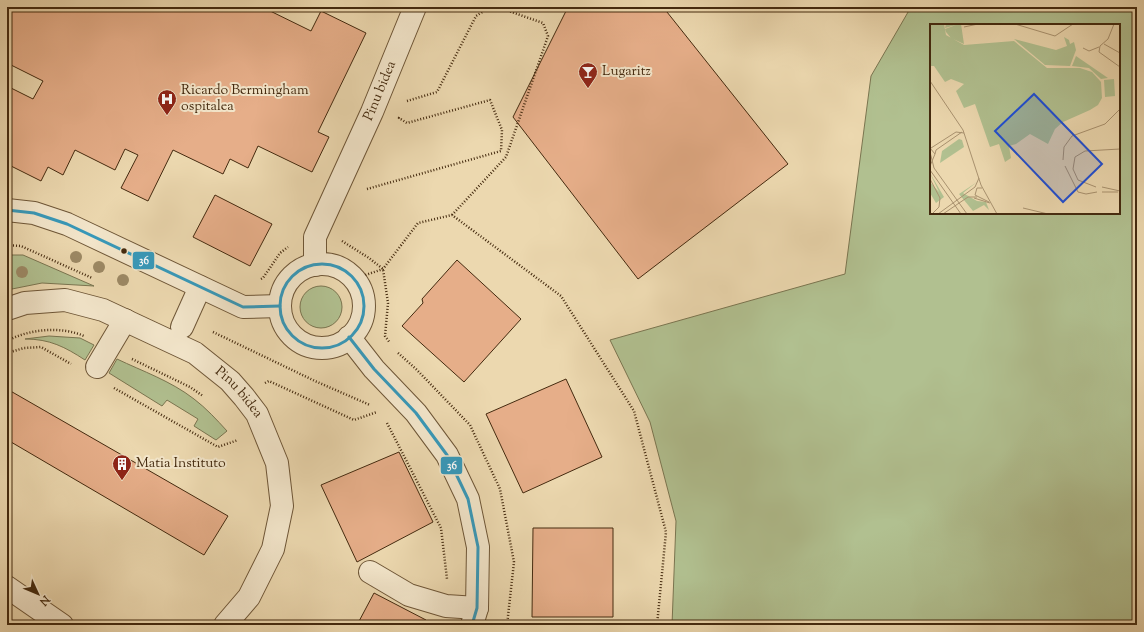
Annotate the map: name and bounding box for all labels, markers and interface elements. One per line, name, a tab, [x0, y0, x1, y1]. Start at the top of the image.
inset map	[930, 24, 1120, 214]
street label: Pinu bidea	[359, 58, 402, 124]
bar icon: Lugaritz	[577, 61, 599, 89]
place label: Lugaritz	[602, 62, 651, 82]
place label: Ricardo Bermingham ospitalea	[181, 81, 309, 117]
hospital icon: Ricardo Bermingham ospitalea	[156, 88, 178, 116]
unlabelled marker	[119, 246, 129, 256]
line badge: 36	[132, 251, 155, 270]
text: 36	[139, 253, 149, 269]
street label: Pinu bidea	[210, 362, 267, 423]
building icon: Matia Instituto	[111, 453, 133, 481]
place label: Matia Instituto	[136, 454, 226, 474]
line badge: 36	[440, 456, 463, 475]
text: 36	[447, 458, 457, 474]
north arrow	[18, 574, 58, 614]
text: N	[36, 591, 54, 609]

